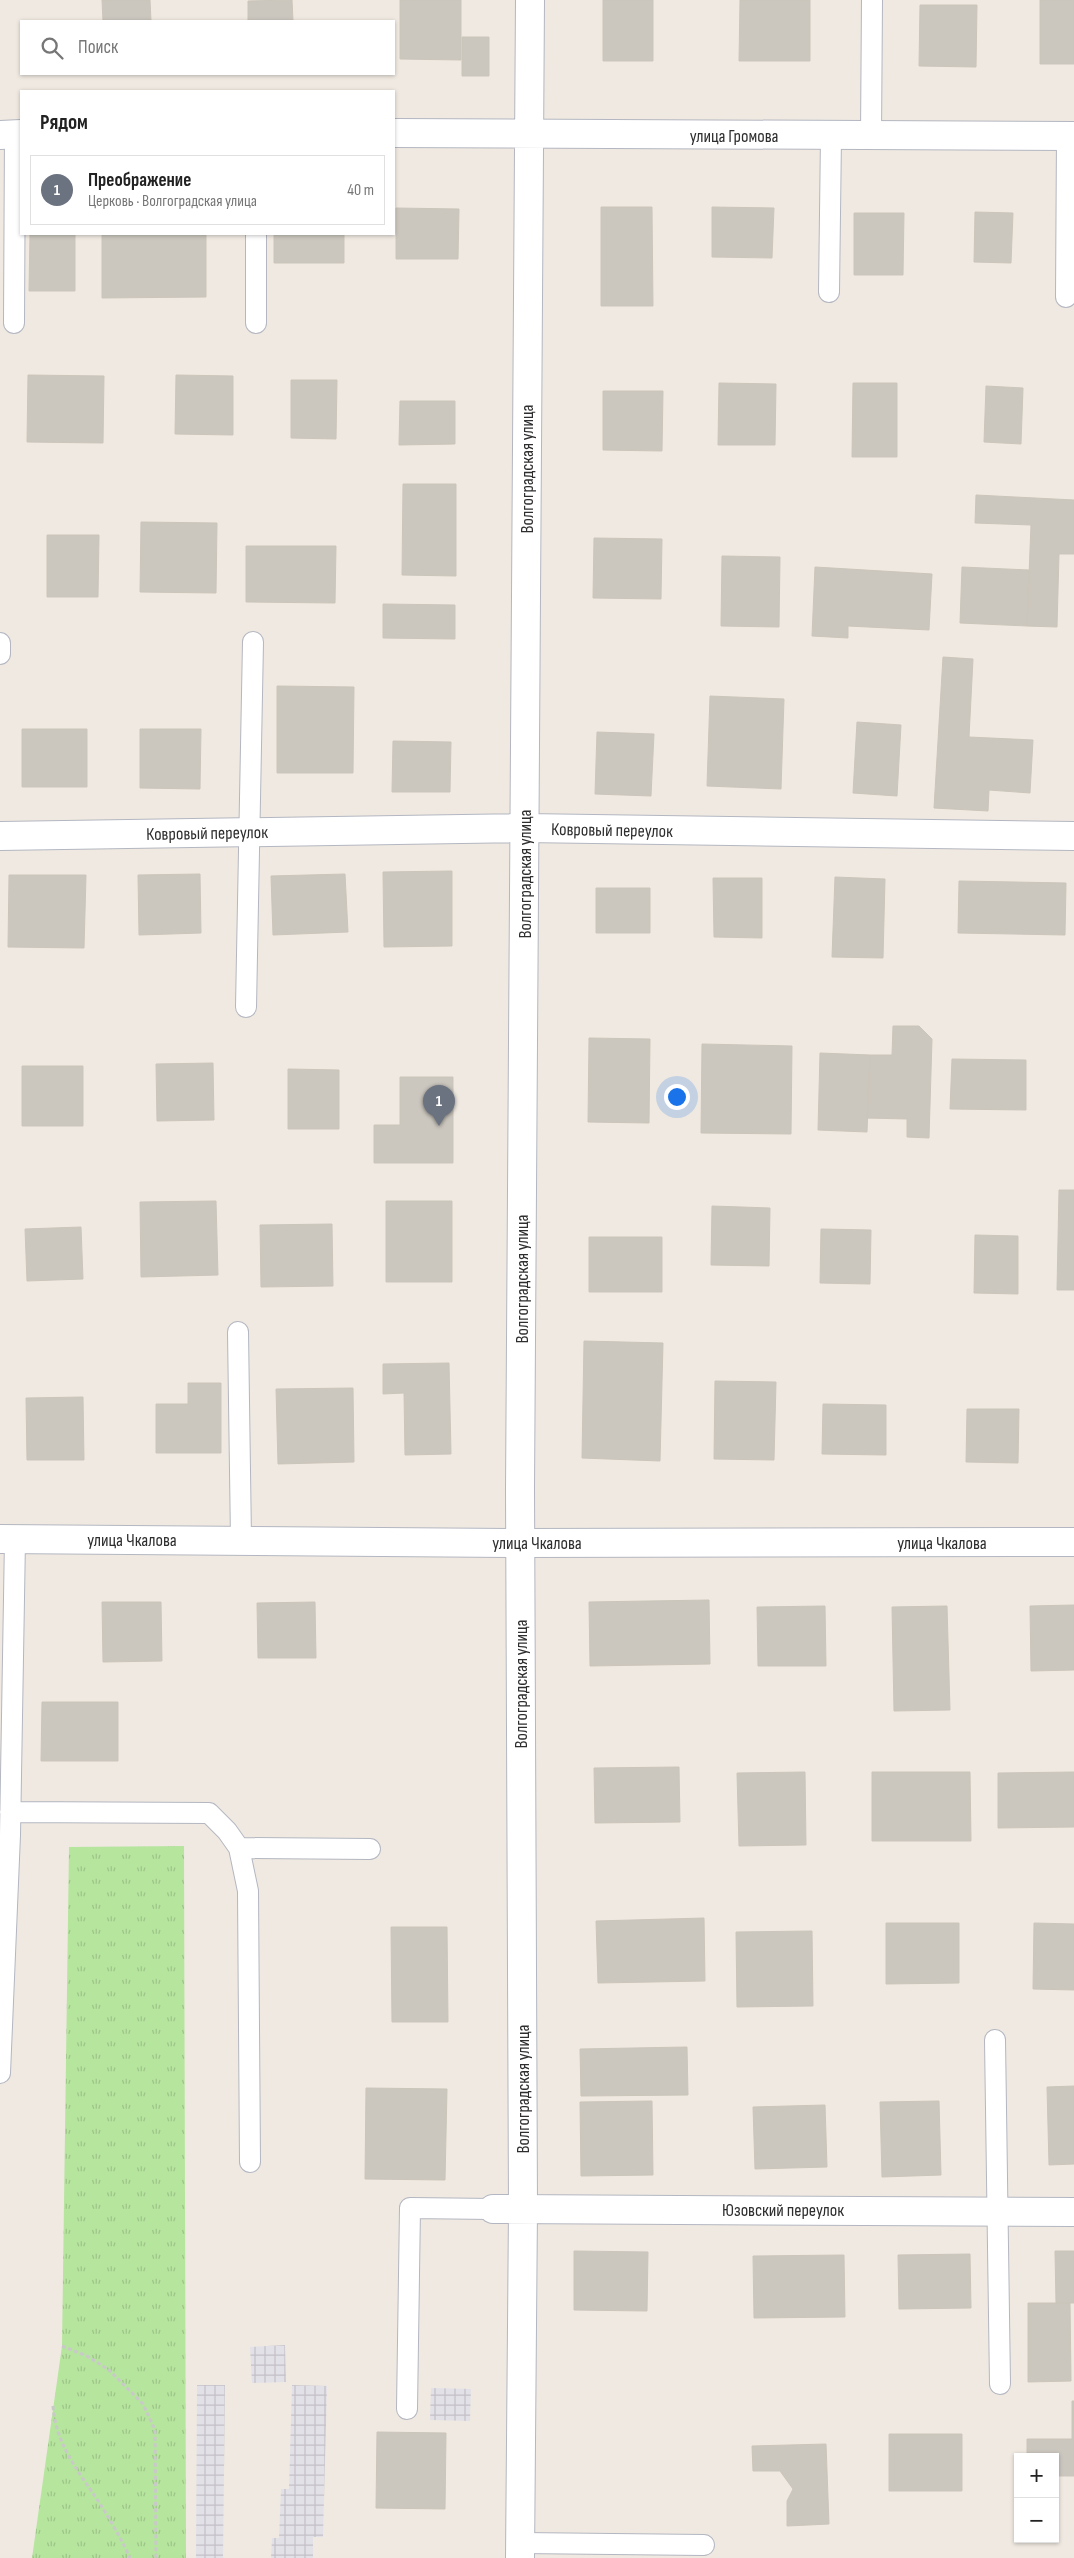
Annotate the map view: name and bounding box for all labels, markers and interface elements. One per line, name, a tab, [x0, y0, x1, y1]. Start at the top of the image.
search box	[20, 20, 395, 75]
icon: search	[38, 34, 66, 62]
text: Поиск	[78, 36, 118, 59]
text: Рядом	[40, 110, 88, 135]
street label: улица Громова	[690, 126, 778, 147]
text: Преображение	[88, 169, 191, 192]
text: 1	[54, 181, 60, 200]
text: 40 m	[347, 181, 374, 200]
text: Церковь · Волгоградская улица	[88, 192, 257, 211]
street label: Волгоградская улица	[517, 404, 538, 534]
street label: Волгоградская улица	[515, 809, 536, 939]
street label: Ковровый переулок	[551, 819, 673, 842]
street label: Ковровый переулок	[146, 822, 268, 845]
your location	[664, 1084, 690, 1110]
pin: 1	[423, 1085, 455, 1126]
street label: Волгоградская улица	[512, 1214, 533, 1344]
street label: улица Чкалова	[87, 1530, 177, 1551]
street label: улица Чкалова	[492, 1533, 582, 1554]
street label: улица Чкалова	[897, 1533, 987, 1554]
street label: Волгоградская улица	[511, 1619, 532, 1749]
street label: Волгоградская улица	[513, 2024, 534, 2154]
street label: Юзовский переулок	[722, 2200, 844, 2221]
map controls	[1014, 2453, 1059, 2543]
button: +	[1014, 2453, 1059, 2498]
button: −	[1014, 2498, 1059, 2543]

